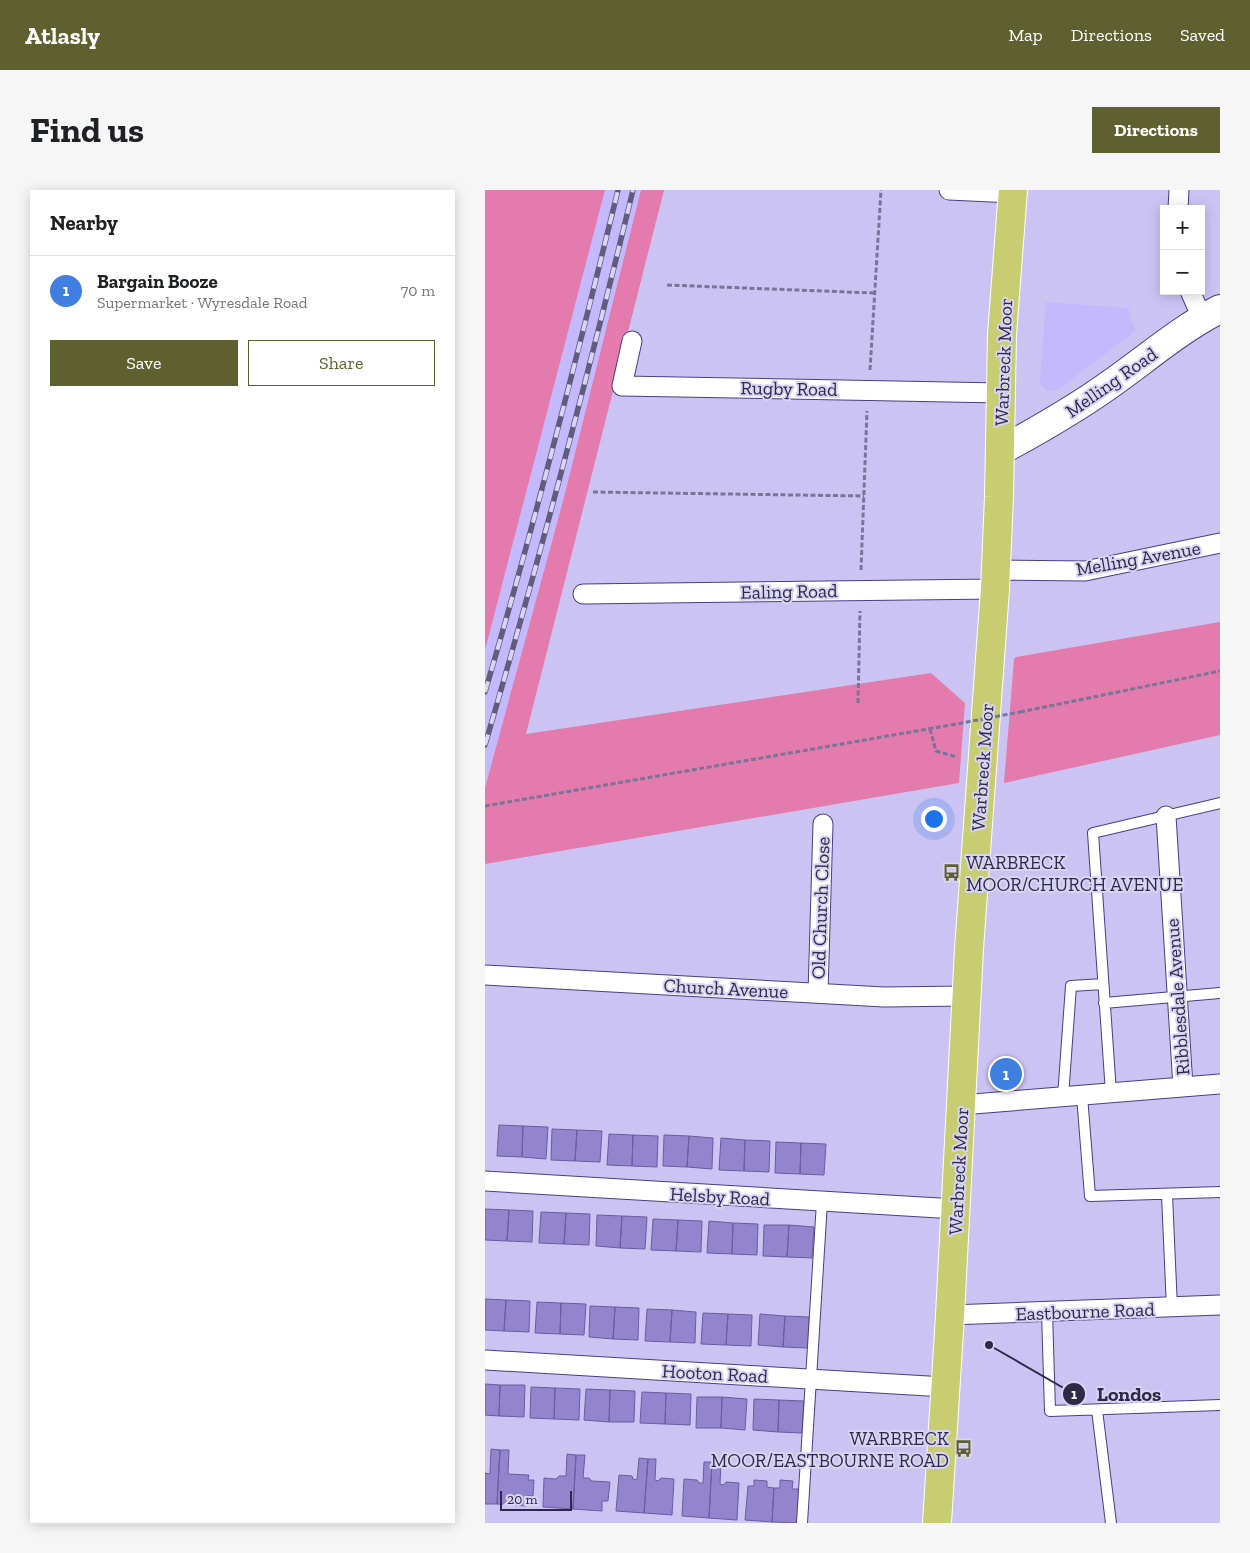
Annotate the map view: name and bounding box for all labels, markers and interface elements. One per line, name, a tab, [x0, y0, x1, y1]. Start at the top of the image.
text: Atlasly	[25, 21, 100, 50]
text: Map	[1008, 24, 1043, 46]
text: Directions	[1071, 24, 1152, 46]
text: Saved	[1180, 24, 1225, 46]
button: Directions	[1092, 107, 1220, 153]
text: Find us	[30, 109, 144, 151]
map controls	[1160, 205, 1205, 295]
button: +	[1160, 205, 1205, 250]
text: Nearby	[50, 210, 118, 235]
button: −	[1160, 250, 1205, 295]
text: Bargain Booze	[97, 270, 218, 293]
text: 1	[63, 281, 69, 300]
text: 70 m	[401, 281, 435, 300]
text: Supermarket · Wyresdale Road	[97, 293, 308, 312]
street label: Warbreck Moor	[990, 298, 1017, 426]
button: Save	[50, 340, 238, 386]
button: Share	[248, 340, 435, 386]
street label: Melling Road	[1061, 342, 1162, 423]
street label: Rugby Road	[740, 376, 838, 401]
street label: Melling Avenue	[1074, 536, 1202, 581]
street label: Ealing Road	[740, 579, 838, 604]
street label: Warbreck Moor	[967, 702, 998, 832]
your location	[921, 806, 947, 832]
street label: Old Church Close	[807, 836, 834, 980]
place label: WARBRECK MOOR/CHURCH AVENUE	[966, 851, 1183, 896]
bus stop icon: WARBRECK MOOR/CHURCH AVENUE	[942, 863, 962, 883]
street label: Ribblesdale Avenue	[1161, 918, 1194, 1076]
street label: Church Avenue	[663, 974, 789, 1003]
pin: 1	[990, 1055, 1022, 1093]
street label: Warbreck Moor	[944, 1107, 973, 1235]
street label: Helsby Road	[669, 1182, 771, 1211]
street label: Eastbourne Road	[1015, 1298, 1156, 1325]
street label: Hooton Road	[661, 1359, 769, 1388]
callout: Londos	[1061, 1377, 1171, 1412]
text: Londos	[1097, 1382, 1161, 1406]
text: 1	[1071, 1385, 1077, 1403]
place label: WARBRECK MOOR/EASTBOURNE ROAD	[711, 1427, 950, 1472]
bus stop icon: WARBRECK MOOR/EASTBOURNE ROAD	[953, 1439, 973, 1459]
scale bar	[500, 1488, 573, 1511]
text: 20 m	[507, 1491, 538, 1508]

